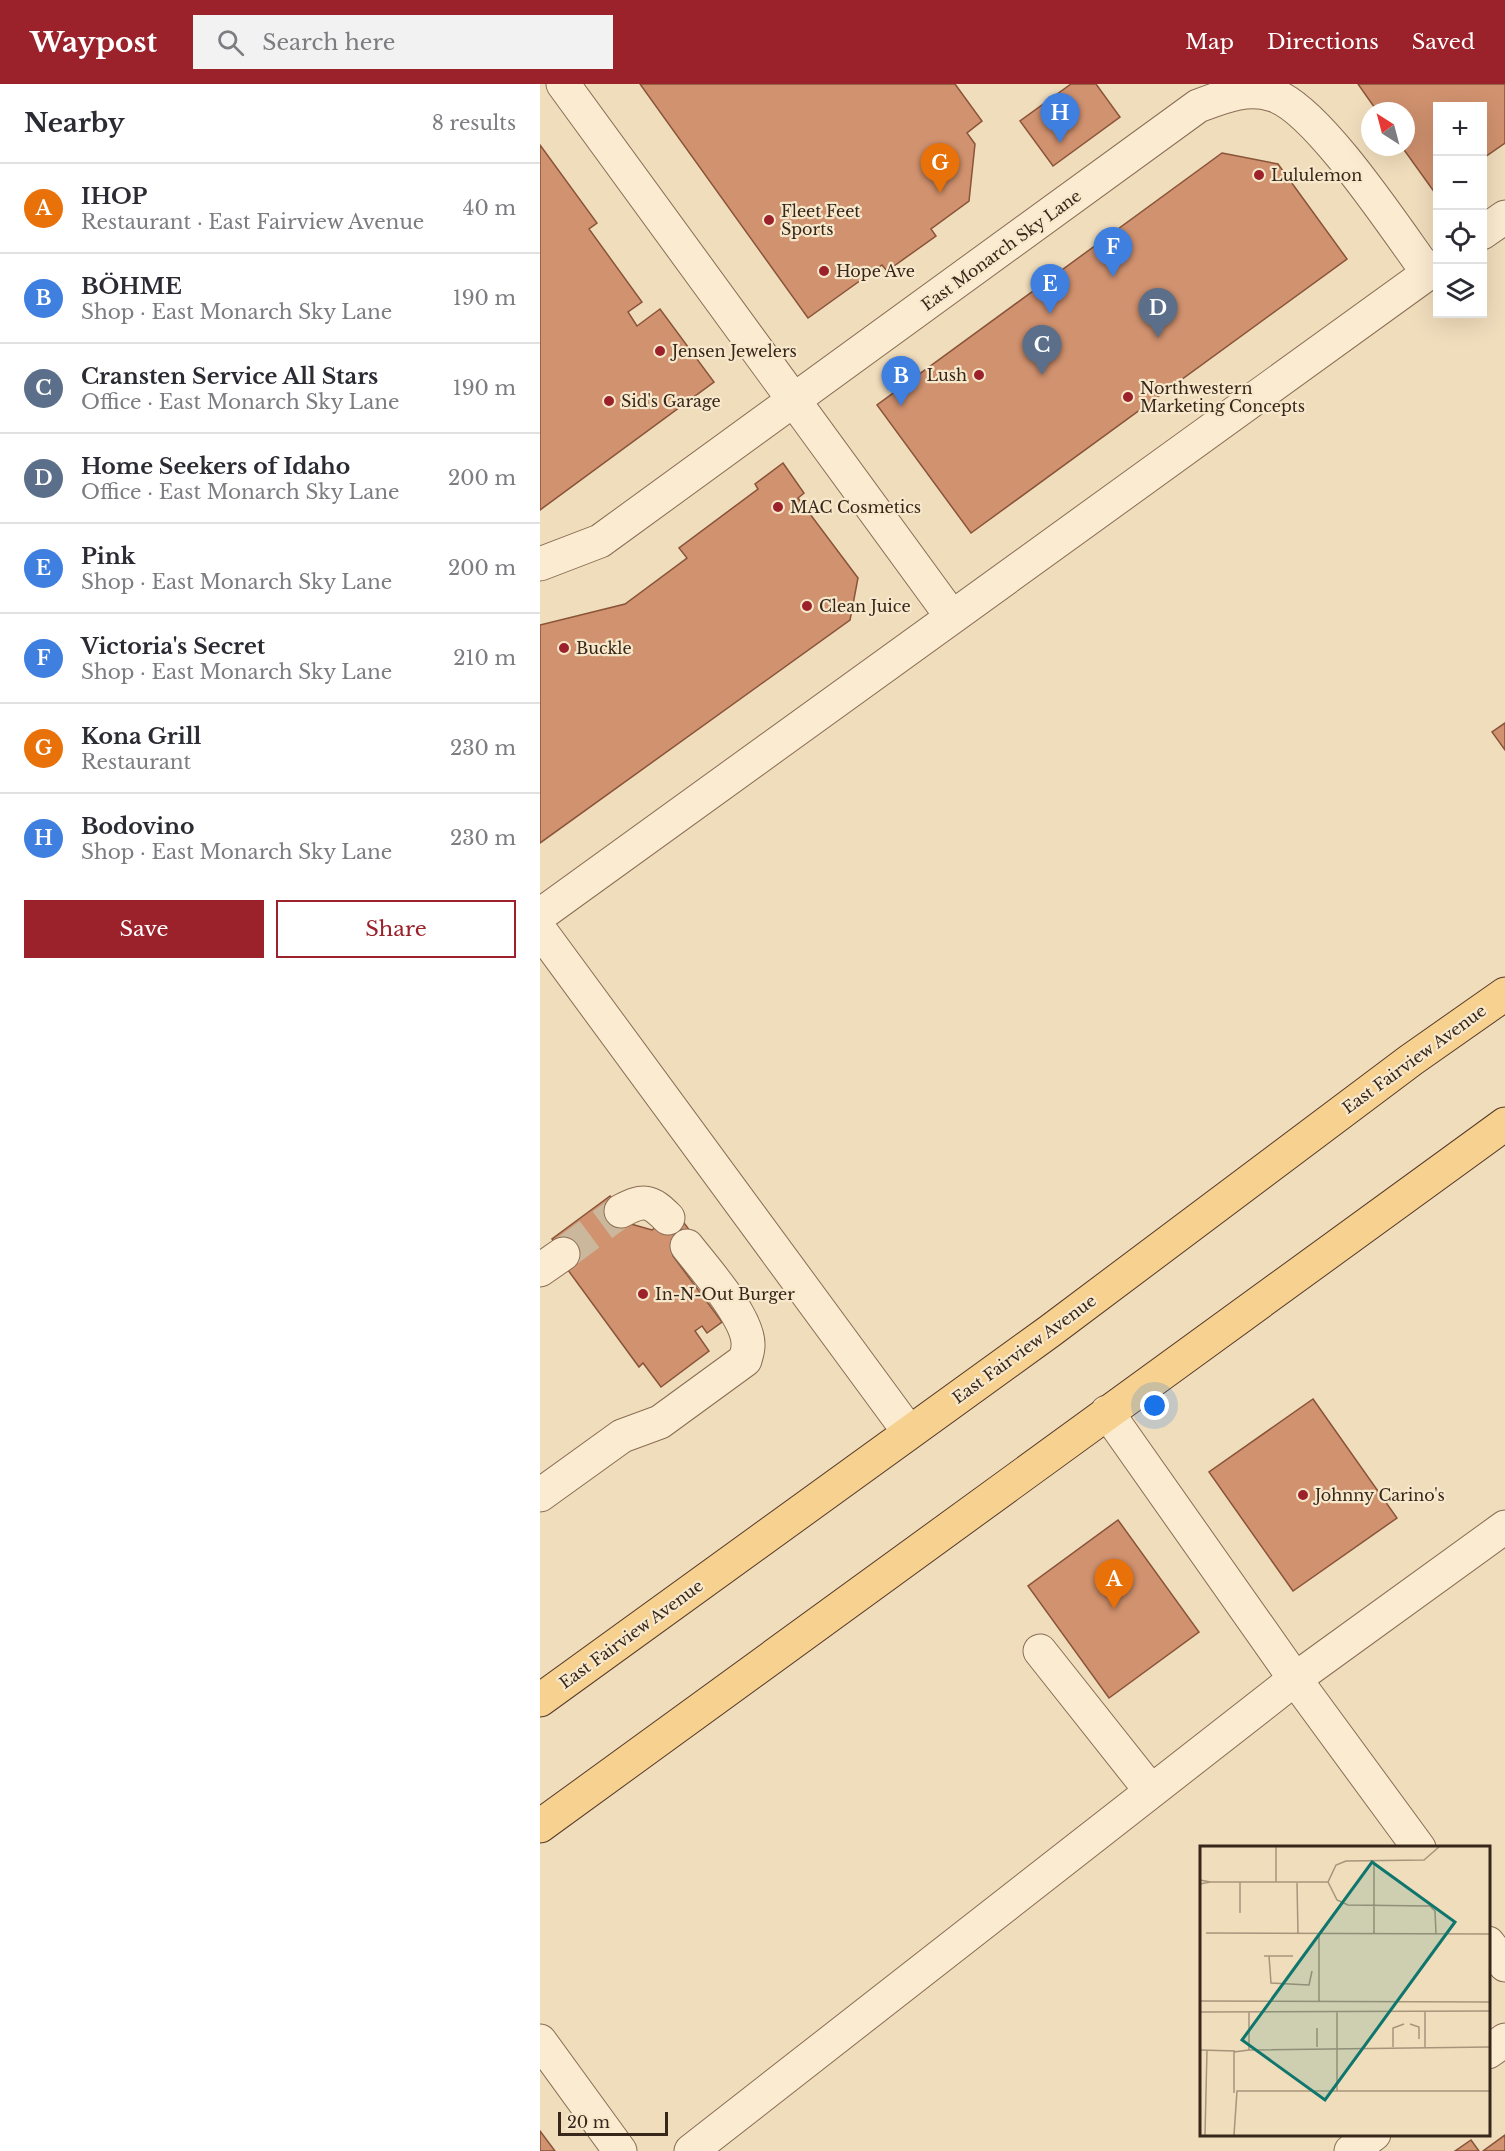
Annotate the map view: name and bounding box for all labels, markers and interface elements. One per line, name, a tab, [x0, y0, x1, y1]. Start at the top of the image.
search box	[193, 15, 613, 69]
text: Waypost	[30, 25, 157, 60]
icon: search	[214, 26, 247, 59]
text: Search here	[262, 29, 395, 56]
text: Map	[1185, 29, 1234, 55]
text: Directions	[1267, 29, 1379, 55]
text: Saved	[1412, 29, 1475, 55]
pin: H	[1040, 94, 1080, 143]
north arrow	[1361, 102, 1415, 156]
map controls	[1433, 102, 1487, 318]
button: +	[1433, 102, 1487, 156]
text: Nearby	[24, 107, 125, 139]
text: 8 results	[432, 111, 516, 135]
pin: G	[920, 144, 960, 193]
button: −	[1433, 156, 1487, 210]
place label: Lululemon	[1271, 165, 1362, 185]
marker: Lululemon	[1252, 168, 1266, 182]
text: IHOP	[81, 183, 147, 210]
street label: East Monarch Sky Lane	[917, 185, 1085, 315]
text: A	[35, 196, 52, 220]
text: 40 m	[463, 196, 516, 220]
place label: Fleet Feet Sports	[781, 201, 860, 239]
text: Restaurant · East Fairview Avenue	[81, 210, 424, 234]
button: locate	[1433, 210, 1487, 264]
marker: Fleet Feet Sports	[762, 213, 776, 227]
pin: F	[1094, 228, 1132, 277]
place label: Hope Ave	[836, 261, 915, 281]
marker: Hope Ave	[817, 264, 831, 278]
pin: E	[1030, 264, 1070, 314]
button: layers	[1433, 264, 1487, 318]
text: BÖHME	[81, 273, 182, 300]
text: B	[36, 286, 51, 310]
text: 190 m	[453, 286, 516, 310]
pin: D	[1138, 288, 1178, 338]
text: Shop · East Monarch Sky Lane	[81, 300, 392, 324]
pin: C	[1022, 326, 1062, 375]
place label: Jensen Jewelers	[670, 341, 797, 361]
marker: Jensen Jewelers	[653, 344, 667, 358]
pin: B	[882, 356, 920, 406]
text: Cransten Service All Stars	[81, 363, 378, 390]
place label: Lush	[926, 365, 967, 385]
marker: Lush	[972, 368, 986, 382]
text: C	[35, 376, 52, 400]
text: 190 m	[453, 376, 516, 400]
place label: Northwestern Marketing Concepts	[1140, 378, 1305, 416]
text: Office · East Monarch Sky Lane	[81, 390, 399, 414]
marker: Northwestern Marketing Concepts	[1121, 390, 1135, 404]
place label: Sid's Garage	[621, 391, 721, 411]
marker: Sid's Garage	[602, 394, 616, 408]
text: Home Seekers of Idaho	[81, 453, 350, 480]
text: D	[34, 466, 53, 490]
text: 200 m	[448, 466, 516, 490]
text: Office · East Monarch Sky Lane	[81, 480, 399, 504]
place label: MAC Cosmetics	[790, 497, 921, 517]
marker: MAC Cosmetics	[771, 500, 785, 514]
text: Pink	[81, 543, 135, 570]
text: E	[36, 556, 51, 580]
text: 200 m	[448, 556, 516, 580]
text: Shop · East Monarch Sky Lane	[81, 570, 392, 594]
place label: Clean Juice	[819, 596, 911, 616]
marker: Clean Juice	[800, 599, 814, 613]
text: Victoria's Secret	[81, 633, 265, 660]
place label: Buckle	[576, 638, 632, 658]
marker: Buckle	[557, 641, 571, 655]
text: F	[37, 646, 50, 670]
text: 210 m	[453, 646, 516, 670]
text: Shop · East Monarch Sky Lane	[81, 660, 392, 684]
text: Kona Grill	[81, 723, 201, 750]
text: G	[35, 736, 52, 760]
text: 230 m	[450, 736, 516, 760]
text: Restaurant	[81, 750, 191, 774]
text: Bodovino	[81, 813, 194, 840]
text: H	[34, 826, 53, 850]
text: 230 m	[450, 826, 516, 850]
text: Shop · East Monarch Sky Lane	[81, 840, 392, 864]
button: Save	[24, 900, 264, 958]
button: Share	[276, 900, 516, 958]
street label: East Fairview Avenue	[1338, 1000, 1490, 1118]
place label: In-N-Out Burger	[655, 1284, 795, 1304]
marker: In-N-Out Burger	[636, 1287, 650, 1301]
street label: East Fairview Avenue	[948, 1290, 1100, 1408]
your location	[1140, 1391, 1169, 1420]
place label: Johnny Carino's	[1313, 1485, 1445, 1505]
marker: Johnny Carino's	[1296, 1488, 1310, 1502]
pin: A	[1094, 1560, 1134, 1609]
street label: East Fairview Avenue	[555, 1575, 707, 1693]
inset map	[1200, 1846, 1490, 2136]
scale bar	[558, 2109, 668, 2136]
text: 20 m	[567, 2112, 610, 2132]

